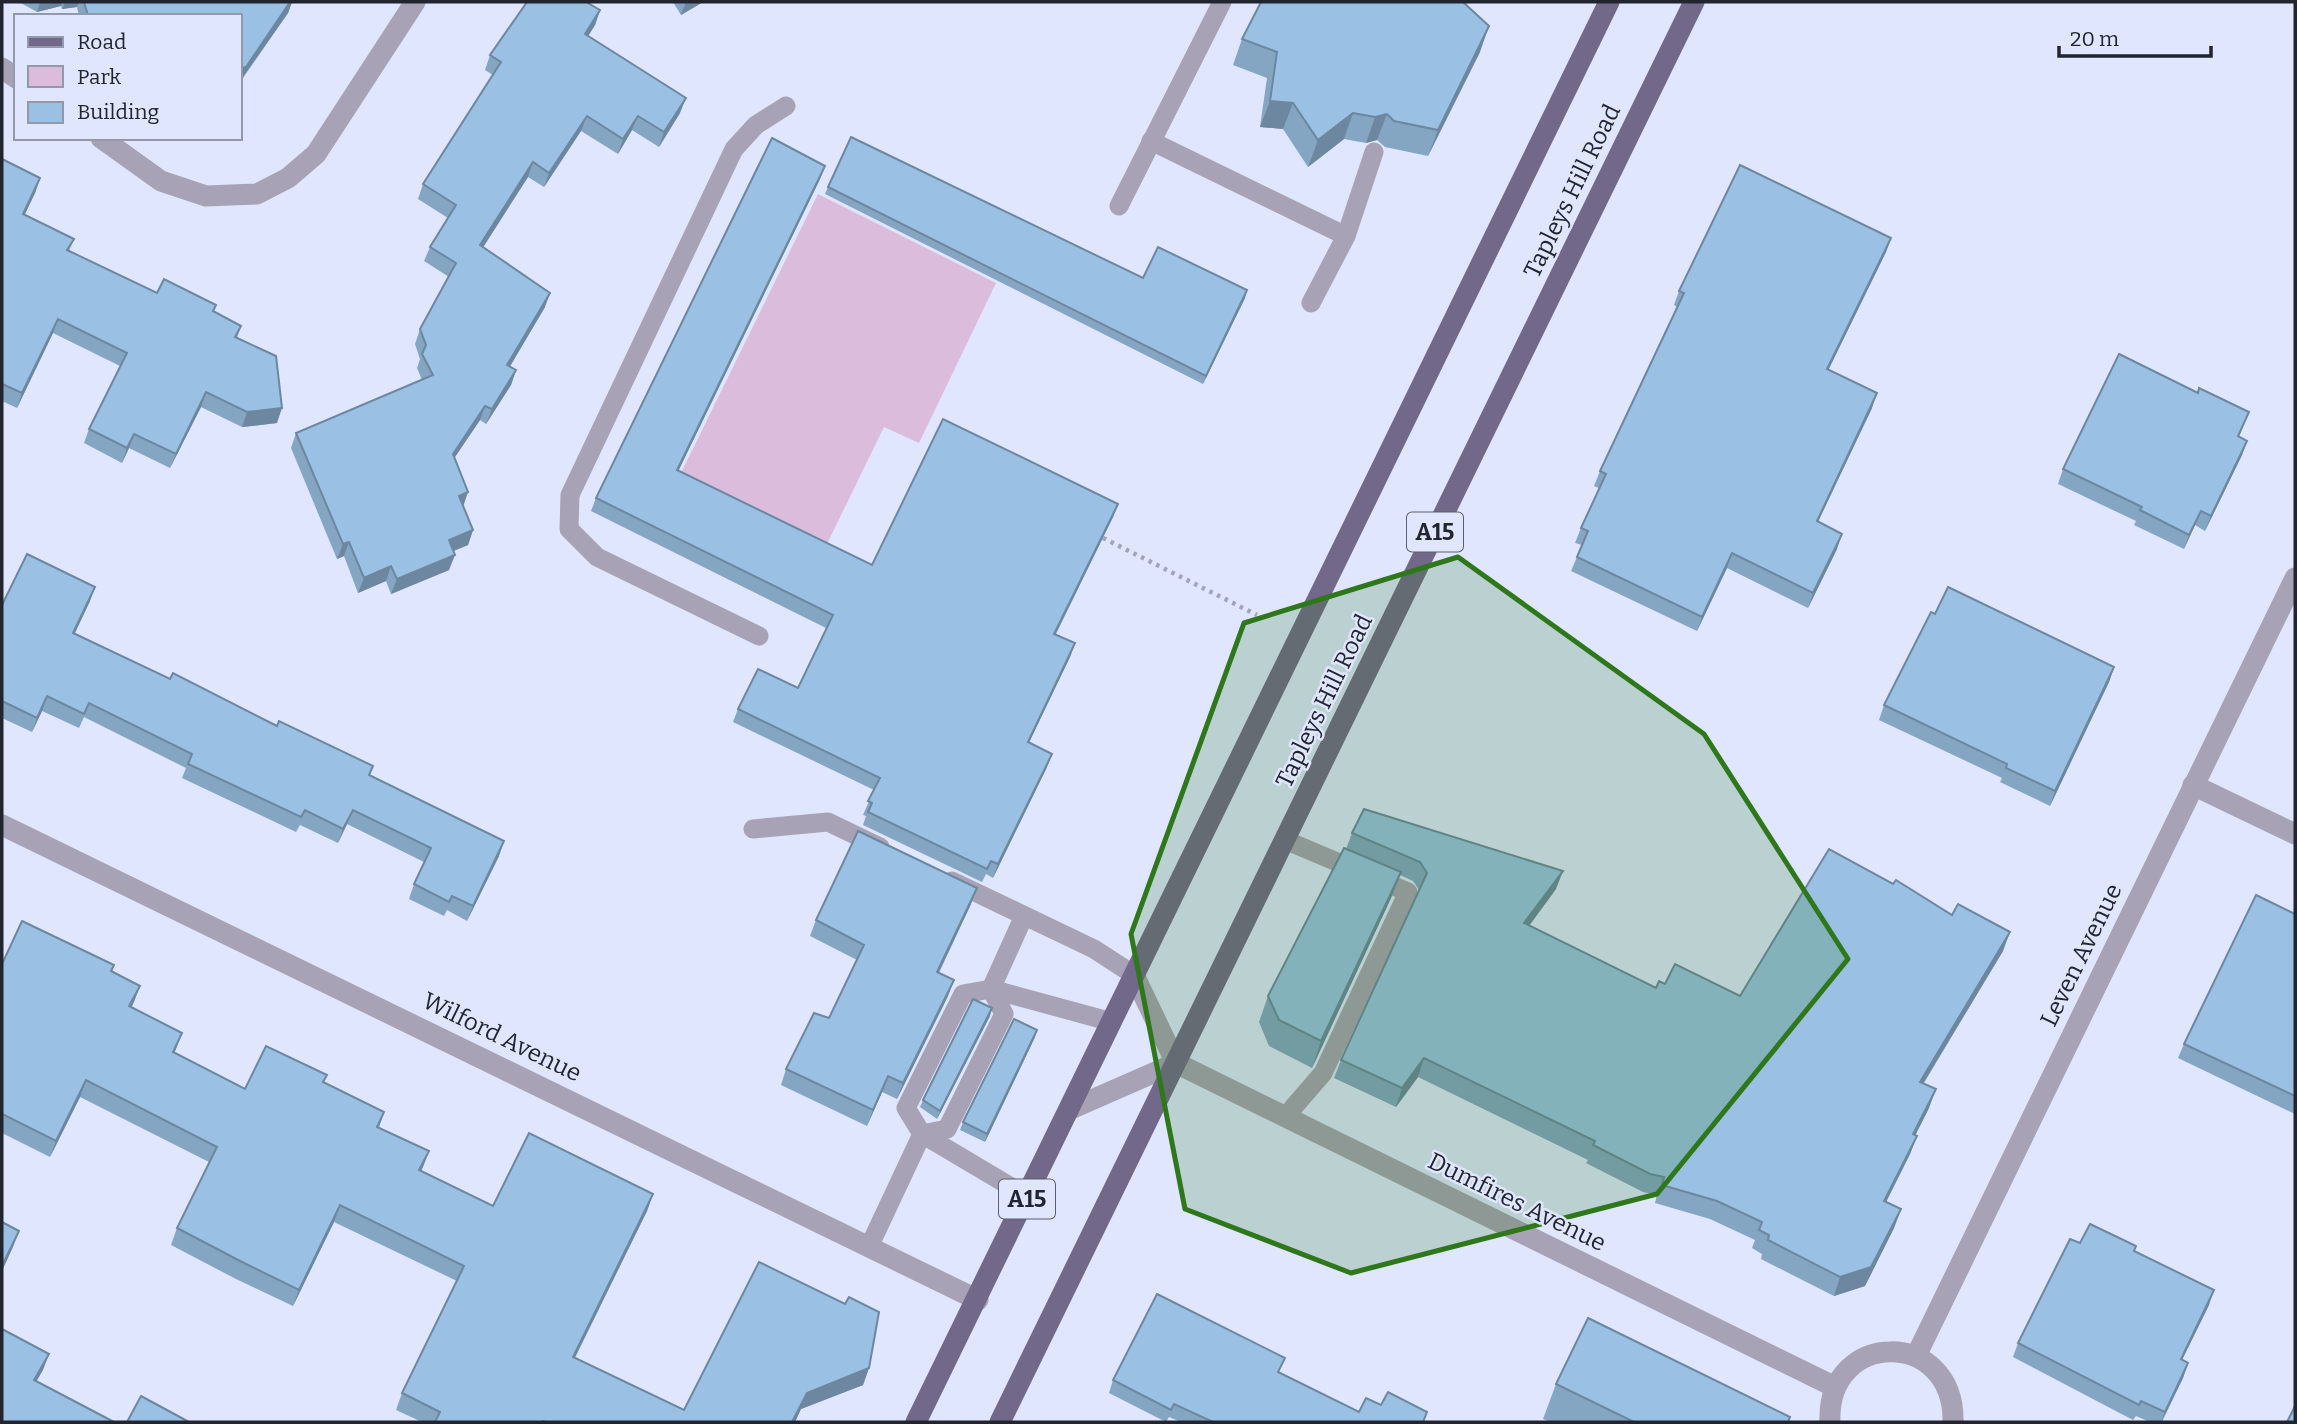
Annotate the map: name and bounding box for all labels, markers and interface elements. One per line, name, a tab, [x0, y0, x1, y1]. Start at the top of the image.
legend	[14, 14, 242, 140]
scale bar	[2059, 14, 2211, 58]
text: 20 m	[2070, 26, 2119, 52]
text: Road	[77, 29, 126, 55]
text: Park	[77, 64, 121, 90]
text: Building	[77, 99, 160, 125]
street label: Tapleys Hill Road	[1518, 100, 1626, 282]
road number: A15	[1407, 512, 1463, 552]
street label: Tapleys Hill Road	[1270, 610, 1378, 792]
street label: Leven Avenue	[2034, 879, 2128, 1031]
street label: Wilford Avenue	[418, 987, 586, 1087]
street label: Dumfires Avenue	[1424, 1147, 1610, 1257]
road number: A15	[999, 1180, 1055, 1218]

